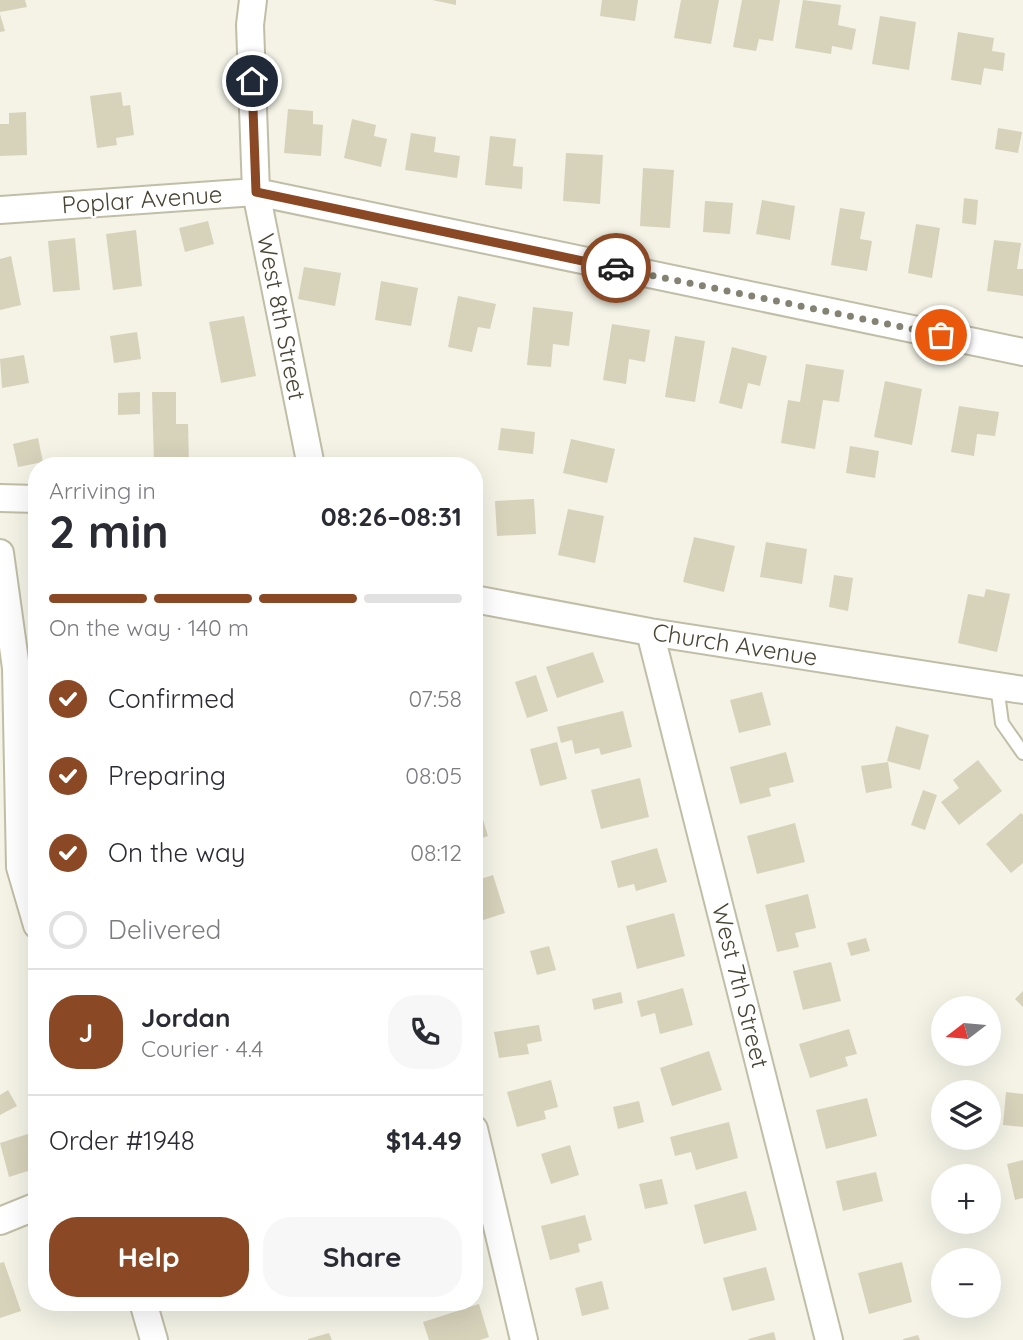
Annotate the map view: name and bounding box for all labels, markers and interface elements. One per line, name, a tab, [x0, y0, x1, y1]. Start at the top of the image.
pin	[222, 51, 282, 111]
icon: home	[233, 62, 271, 100]
street label: Poplar Avenue	[61, 178, 223, 220]
street label: West 8th Street	[251, 231, 313, 403]
courier	[581, 233, 651, 303]
icon: car	[597, 249, 635, 287]
pin	[911, 305, 971, 365]
icon: bag	[922, 316, 960, 354]
text: Arriving in	[49, 476, 156, 505]
text: 08:26–08:31	[321, 500, 462, 533]
text: 2 min	[49, 502, 169, 560]
text: On the way · 140 m	[49, 613, 249, 642]
street label: Church Avenue	[651, 616, 820, 672]
icon: check	[49, 680, 87, 718]
text: Confirmed	[108, 682, 235, 715]
text: 07:58	[409, 684, 462, 713]
icon: check	[49, 757, 87, 795]
text: Preparing	[108, 759, 226, 792]
text: 08:05	[405, 761, 462, 790]
icon: check	[49, 834, 87, 872]
text: On the way	[108, 836, 246, 869]
text: 08:12	[410, 838, 462, 867]
street label: West 7th Street	[706, 900, 776, 1071]
text: Delivered	[108, 913, 221, 946]
button: phone	[388, 995, 462, 1069]
north arrow	[931, 996, 1001, 1066]
map controls	[931, 996, 1001, 1318]
text: Jordan	[141, 1001, 230, 1034]
text: J	[79, 1016, 93, 1049]
text: Courier · 4.4	[141, 1034, 263, 1063]
button: layers	[931, 1080, 1001, 1150]
text: Order #1948	[49, 1124, 195, 1157]
text: $14.49	[386, 1124, 462, 1157]
button: +	[931, 1164, 1001, 1234]
button: Help	[49, 1217, 249, 1297]
button: Share	[263, 1217, 462, 1297]
button: −	[931, 1248, 1001, 1318]

